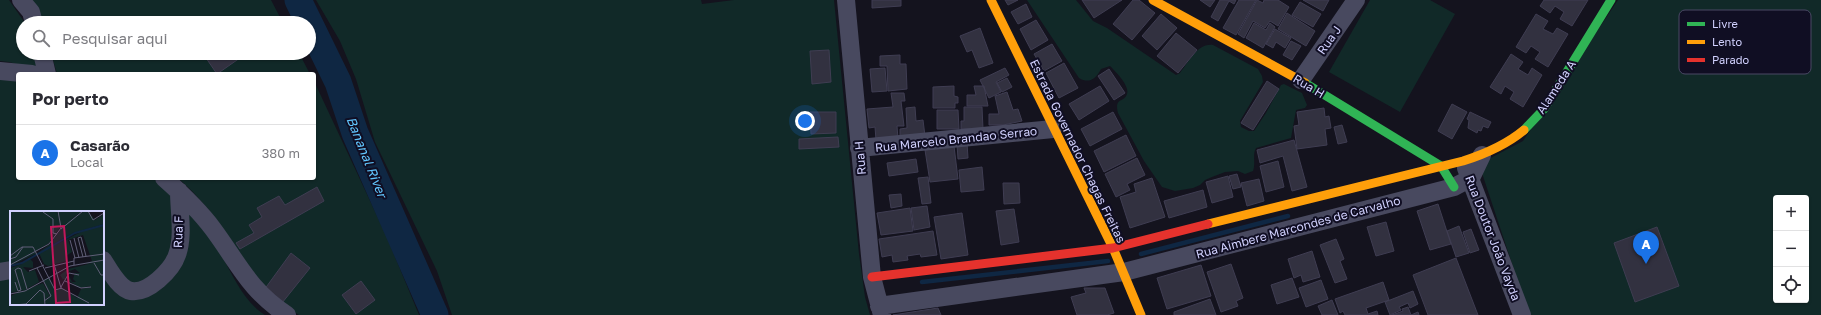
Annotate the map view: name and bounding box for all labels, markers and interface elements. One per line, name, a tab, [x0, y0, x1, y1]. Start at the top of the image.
legend	[1679, 10, 1811, 74]
search box	[16, 16, 316, 60]
text: Livre	[1712, 17, 1738, 30]
street label: Rua J	[1314, 23, 1344, 57]
icon: search	[30, 27, 52, 49]
text: Pesquisar aqui	[62, 29, 167, 47]
text: Lento	[1712, 35, 1743, 48]
text: Parado	[1712, 53, 1749, 66]
street label: Estrada Governador Chagas Freitas	[1027, 57, 1129, 245]
street label: Alameda A	[1533, 57, 1579, 117]
street label: Rua H	[1291, 71, 1327, 101]
text: Por perto	[32, 88, 109, 109]
your location	[795, 111, 815, 131]
water label: Bananal River	[343, 114, 391, 202]
street label: Rua Marcelo Brandao Serrao	[874, 123, 1038, 155]
text: Casarão	[70, 136, 130, 154]
street label: Rua H	[851, 140, 869, 176]
text: A	[40, 145, 50, 161]
text: 380 m	[262, 145, 300, 161]
text: Local	[70, 154, 104, 170]
street label: Rua Doutor João Vayda	[1462, 173, 1524, 303]
street label: Rua Aimbere Marcondes de Carvalho	[1194, 192, 1402, 262]
map controls	[1773, 195, 1809, 303]
button: +	[1773, 195, 1809, 231]
inset map	[10, 211, 104, 305]
street label: Rua F	[170, 216, 186, 248]
pin: A	[1633, 231, 1659, 264]
button: −	[1773, 231, 1809, 267]
button: locate	[1773, 267, 1809, 303]

